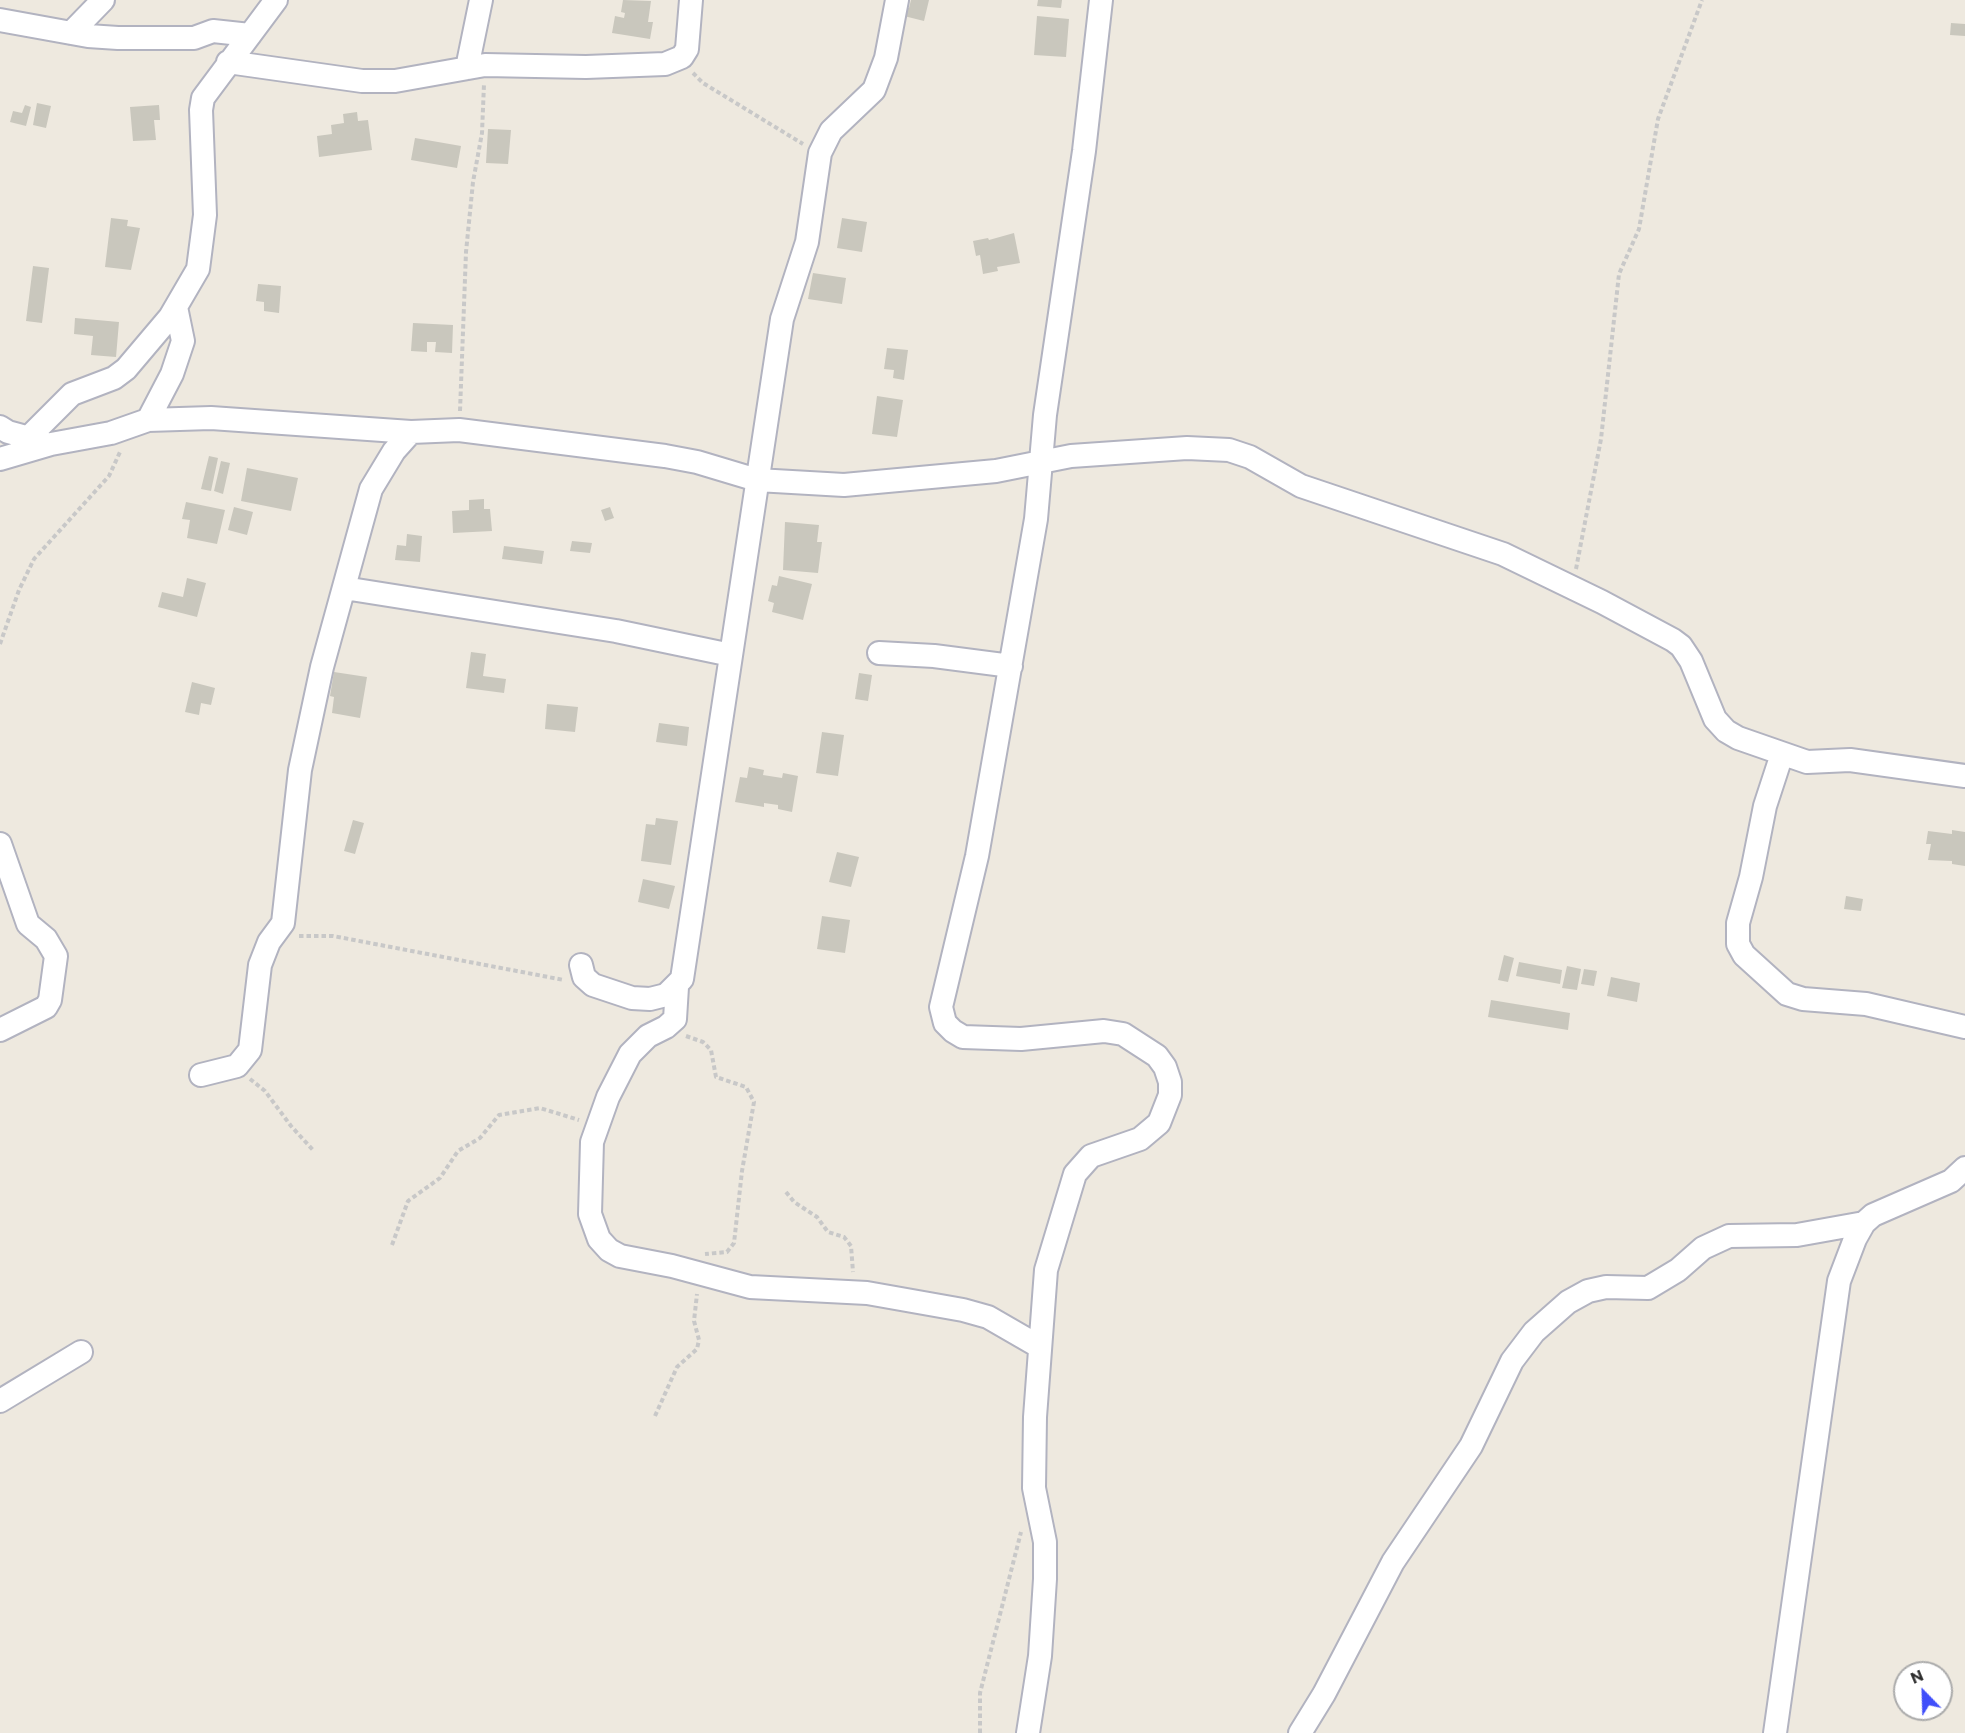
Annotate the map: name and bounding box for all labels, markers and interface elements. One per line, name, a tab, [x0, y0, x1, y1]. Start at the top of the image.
north arrow	[1893, 1661, 1953, 1721]
text: N	[1907, 1665, 1926, 1687]

